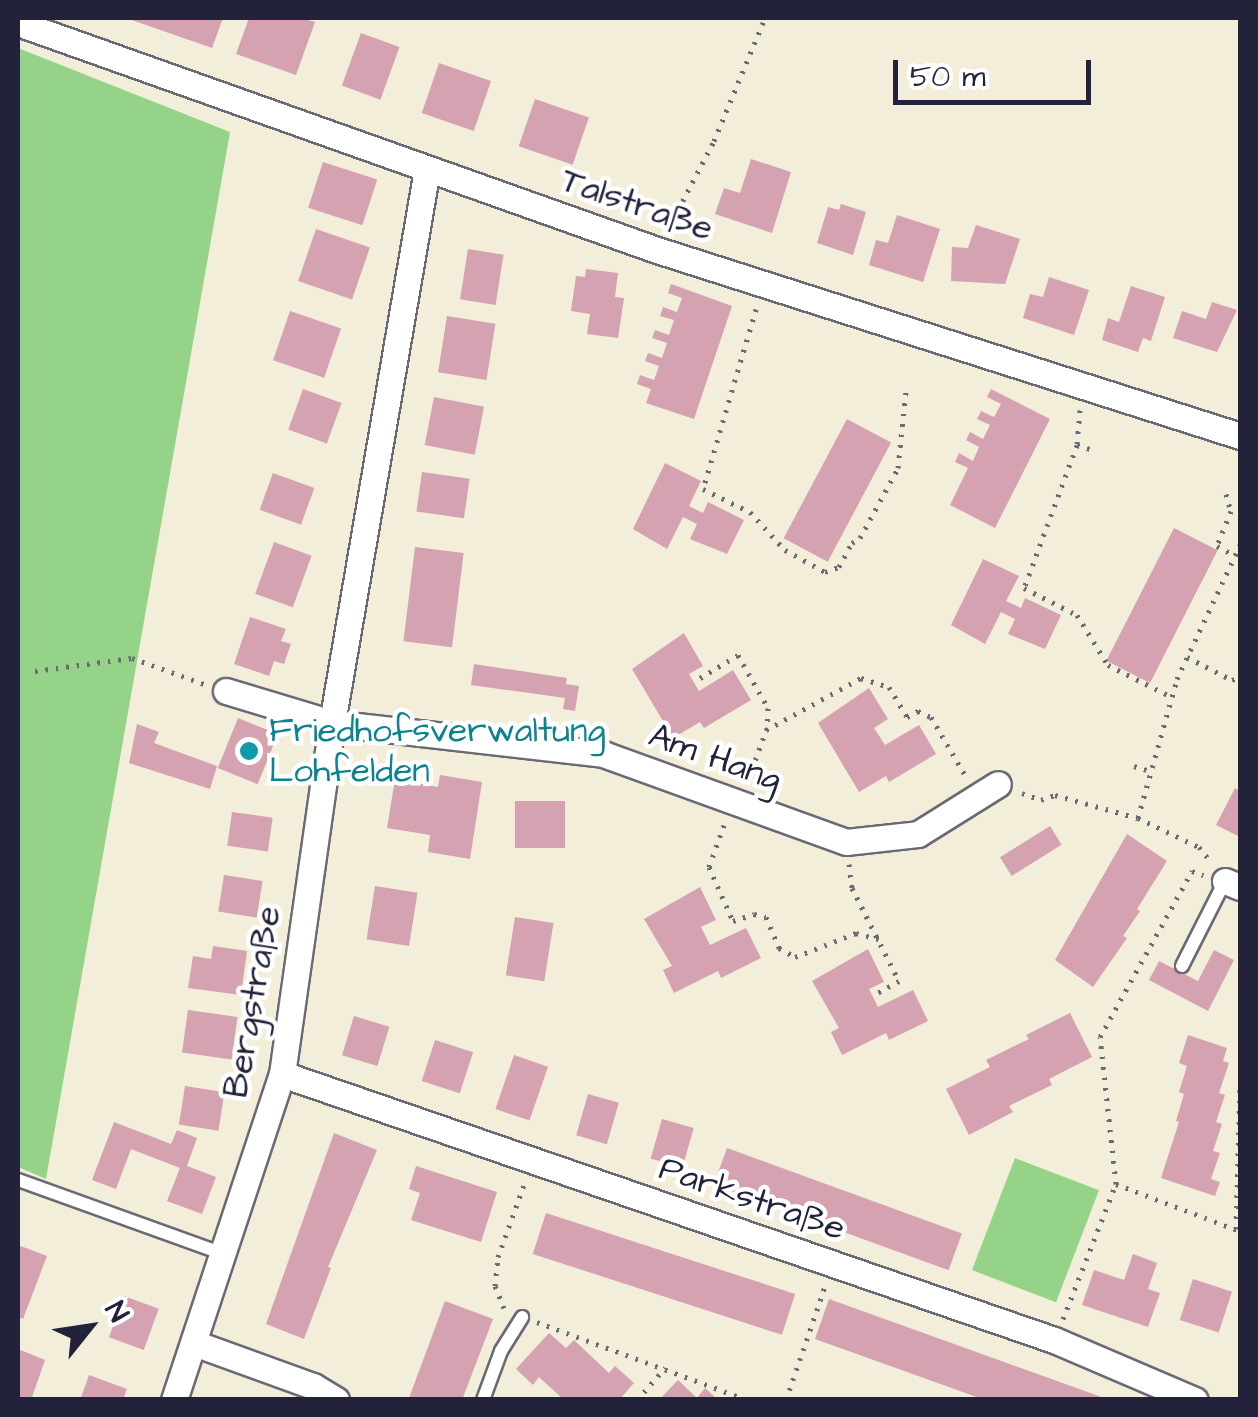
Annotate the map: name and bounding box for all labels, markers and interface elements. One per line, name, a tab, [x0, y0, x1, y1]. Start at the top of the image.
scale bar	[898, 40, 1096, 102]
text: 50 m	[910, 56, 986, 98]
street label: Talstraße	[556, 159, 718, 251]
place label: Friedhofsverwaltung Lohfelden	[269, 710, 606, 792]
street label: Am Hang	[643, 715, 787, 801]
marker: Friedhofsverwaltung Lohfelden	[238, 740, 260, 762]
street label: Bergstraße	[215, 903, 291, 1101]
street label: Parkstraße	[654, 1148, 850, 1250]
north arrow	[40, 1277, 140, 1377]
text: N	[95, 1294, 138, 1329]

